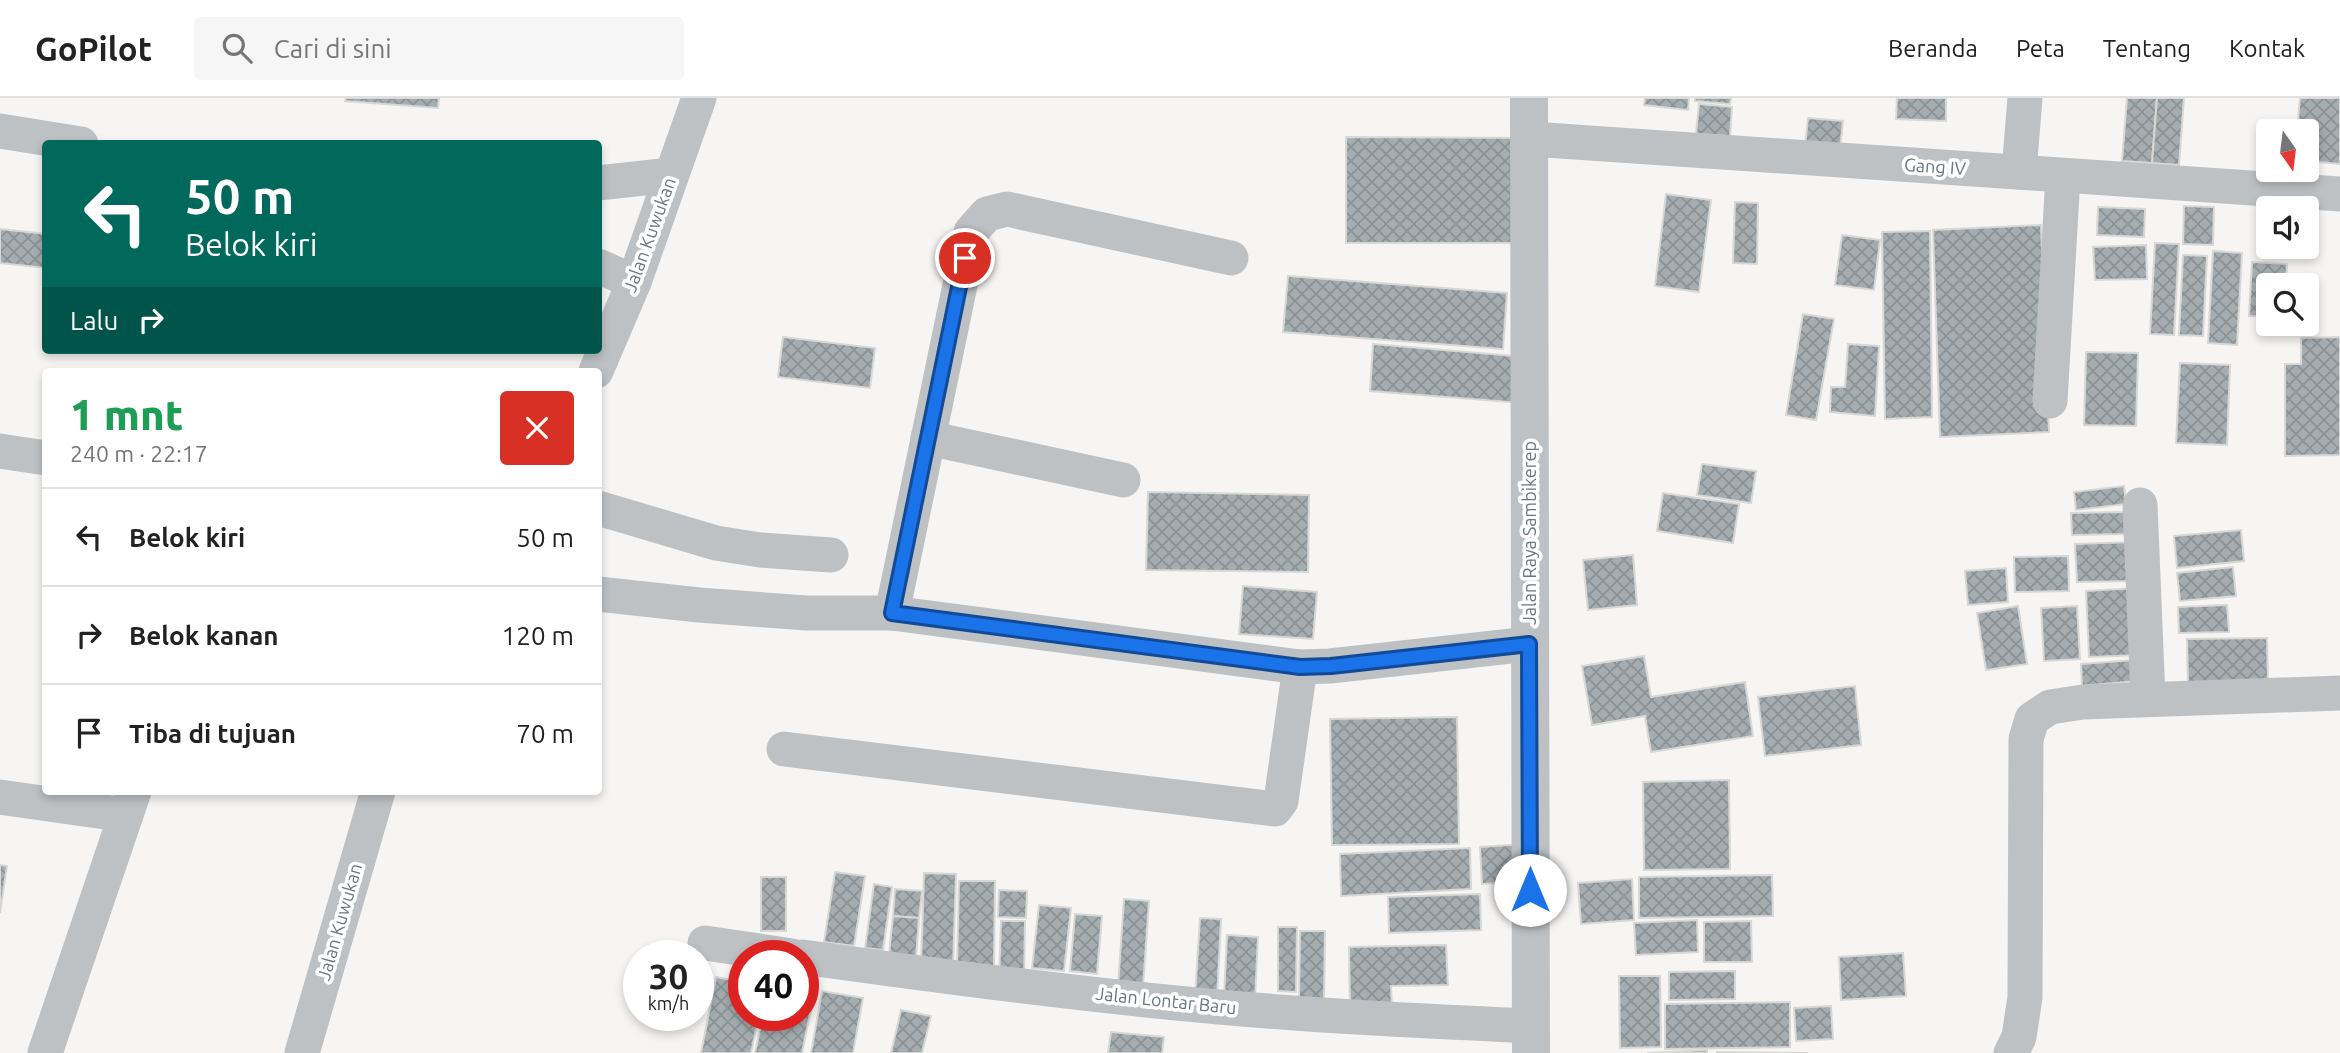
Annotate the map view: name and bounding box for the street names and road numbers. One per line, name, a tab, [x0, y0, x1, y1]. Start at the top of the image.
street label: Gang IV	[1903, 154, 1967, 178]
street label: Jalan Kuwukan	[619, 175, 679, 295]
street label: Jalan Raya Sambikerep	[1519, 441, 1539, 625]
street label: Jalan Kuwukan	[313, 861, 365, 982]
street label: Jalan Lontar Baru	[1095, 983, 1238, 1017]

